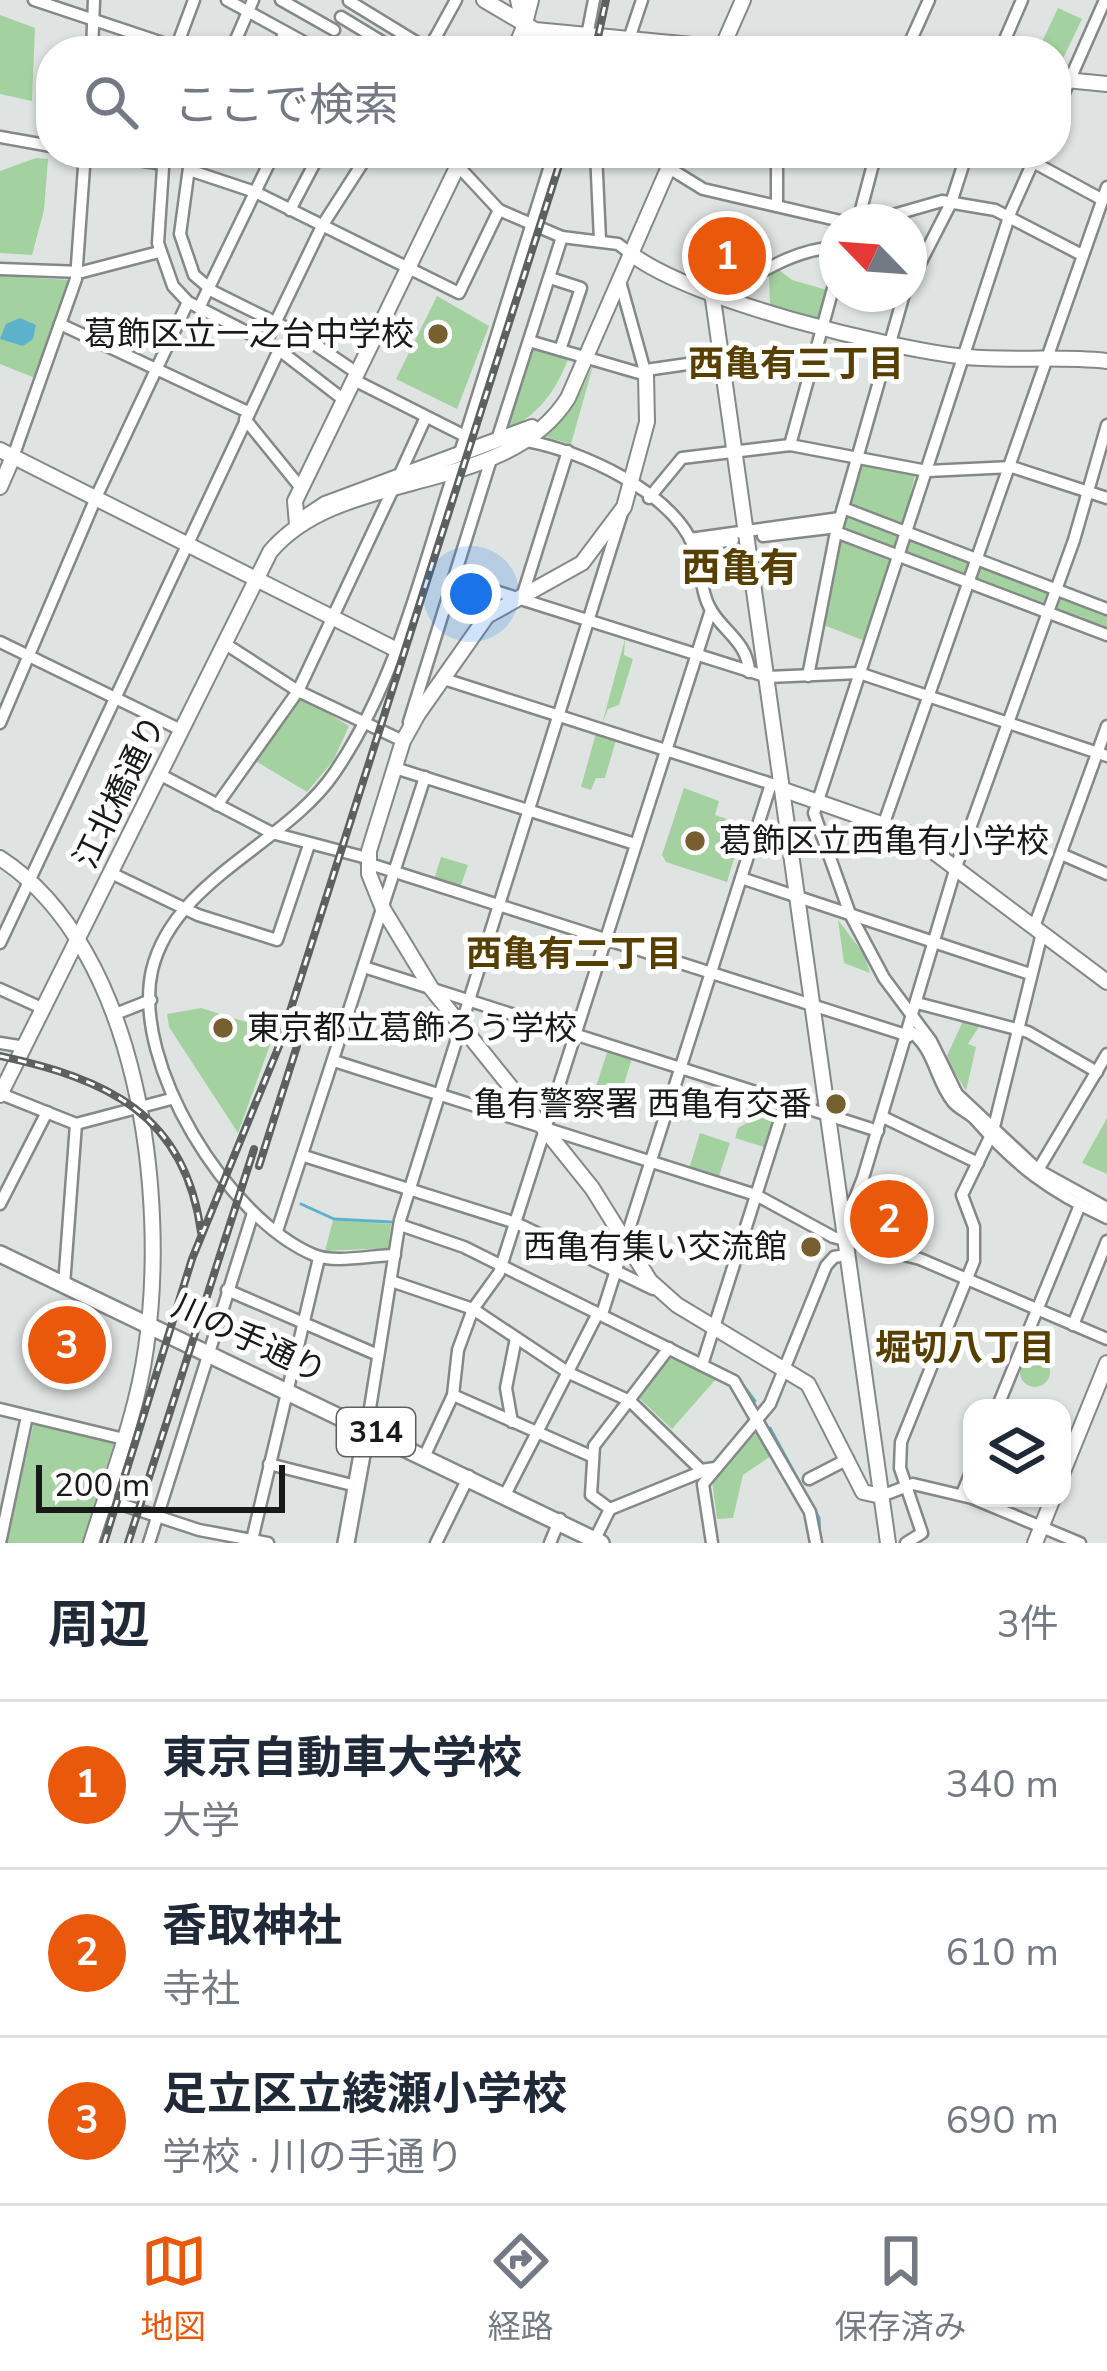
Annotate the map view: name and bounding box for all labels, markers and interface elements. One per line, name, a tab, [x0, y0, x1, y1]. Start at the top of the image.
search box	[36, 36, 1071, 168]
icon: search	[78, 69, 144, 135]
text: ここで検索	[174, 75, 399, 136]
north arrow	[819, 204, 927, 312]
pin: 1	[688, 211, 766, 301]
place label: 葛飾区立一之台中学校	[84, 312, 414, 357]
marker: 葛飾区立一之台中学校	[425, 321, 451, 347]
district label: 西亀有三丁目	[688, 340, 904, 389]
district label: 西亀有	[681, 542, 799, 595]
your location	[441, 564, 501, 624]
street label: 江北橋通り	[64, 708, 176, 876]
place label: 葛飾区立西亀有小学校	[719, 819, 1049, 864]
marker: 葛飾区立西亀有小学校	[682, 828, 708, 854]
district label: 西亀有二丁目	[466, 930, 682, 979]
place label: 東京都立葛飾ろう学校	[247, 1006, 577, 1051]
marker: 東京都立葛飾ろう学校	[210, 1015, 236, 1041]
place label: 亀有警察署 西亀有交番	[474, 1082, 812, 1127]
marker: 亀有警察署 西亀有交番	[823, 1091, 849, 1117]
pin: 2	[850, 1174, 928, 1264]
place label: 西亀有集い交流館	[523, 1225, 787, 1270]
marker: 西亀有集い交流館	[798, 1234, 824, 1260]
street label: 川の手通り	[165, 1284, 333, 1394]
pin: 3	[28, 1300, 106, 1390]
district label: 堀切八丁目	[875, 1324, 1055, 1373]
map controls	[963, 1399, 1071, 1507]
button: layers	[963, 1399, 1071, 1507]
road number: 314	[337, 1408, 415, 1456]
scale bar	[36, 1459, 285, 1512]
text: 200 m	[54, 1463, 150, 1508]
text: 周辺	[48, 1590, 150, 1660]
text: 3件	[997, 1598, 1059, 1651]
text: 東京自動車大学校	[162, 1728, 522, 1789]
text: 1	[75, 1758, 99, 1811]
text: 340 m	[945, 1758, 1059, 1811]
text: 大学	[162, 1795, 240, 1848]
text: 香取神社	[162, 1896, 342, 1957]
text: 2	[75, 1926, 99, 1979]
text: 610 m	[945, 1926, 1059, 1979]
text: 寺社	[162, 1963, 240, 2016]
text: 足立区立綾瀬小学校	[162, 2064, 567, 2125]
text: 3	[75, 2094, 99, 2147]
text: 690 m	[945, 2094, 1059, 2147]
text: 学校 · 川の手通り	[162, 2131, 464, 2184]
tab: 地図	[141, 2228, 207, 2350]
tab: 経路	[488, 2228, 554, 2350]
tab: 保存済み	[835, 2228, 967, 2350]

